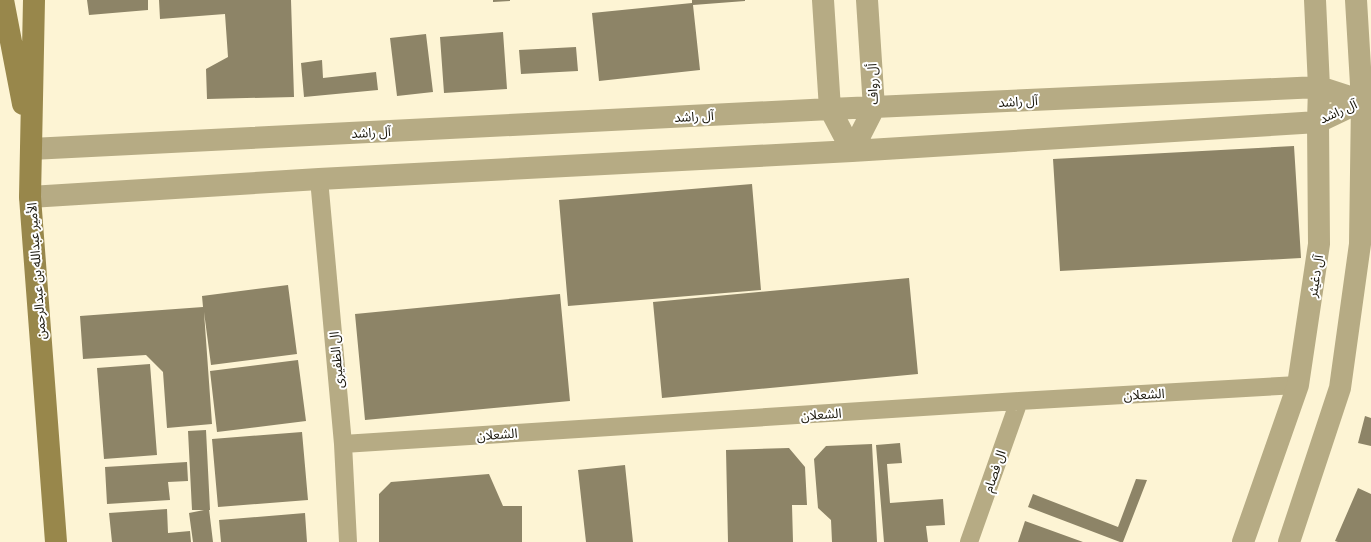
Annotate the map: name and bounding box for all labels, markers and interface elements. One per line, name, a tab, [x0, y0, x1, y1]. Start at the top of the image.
street label: أل رواف	[863, 63, 882, 105]
street label: آل راشد	[998, 92, 1039, 111]
street label: آل راشد	[1317, 95, 1361, 127]
street label: آل راشد	[674, 107, 715, 126]
street label: آل راشد	[351, 123, 392, 142]
street label: الأمير عبدالله بن عبدالرحمن	[23, 202, 50, 340]
street label: آل دغيثر	[1304, 253, 1327, 299]
street label: ال الظفيرى	[326, 331, 347, 389]
street label: الشعلان	[1123, 385, 1165, 404]
street label: الشعلان	[800, 405, 842, 424]
street label: الشعلان	[476, 425, 518, 444]
street label: ال فصام	[979, 448, 1011, 495]

